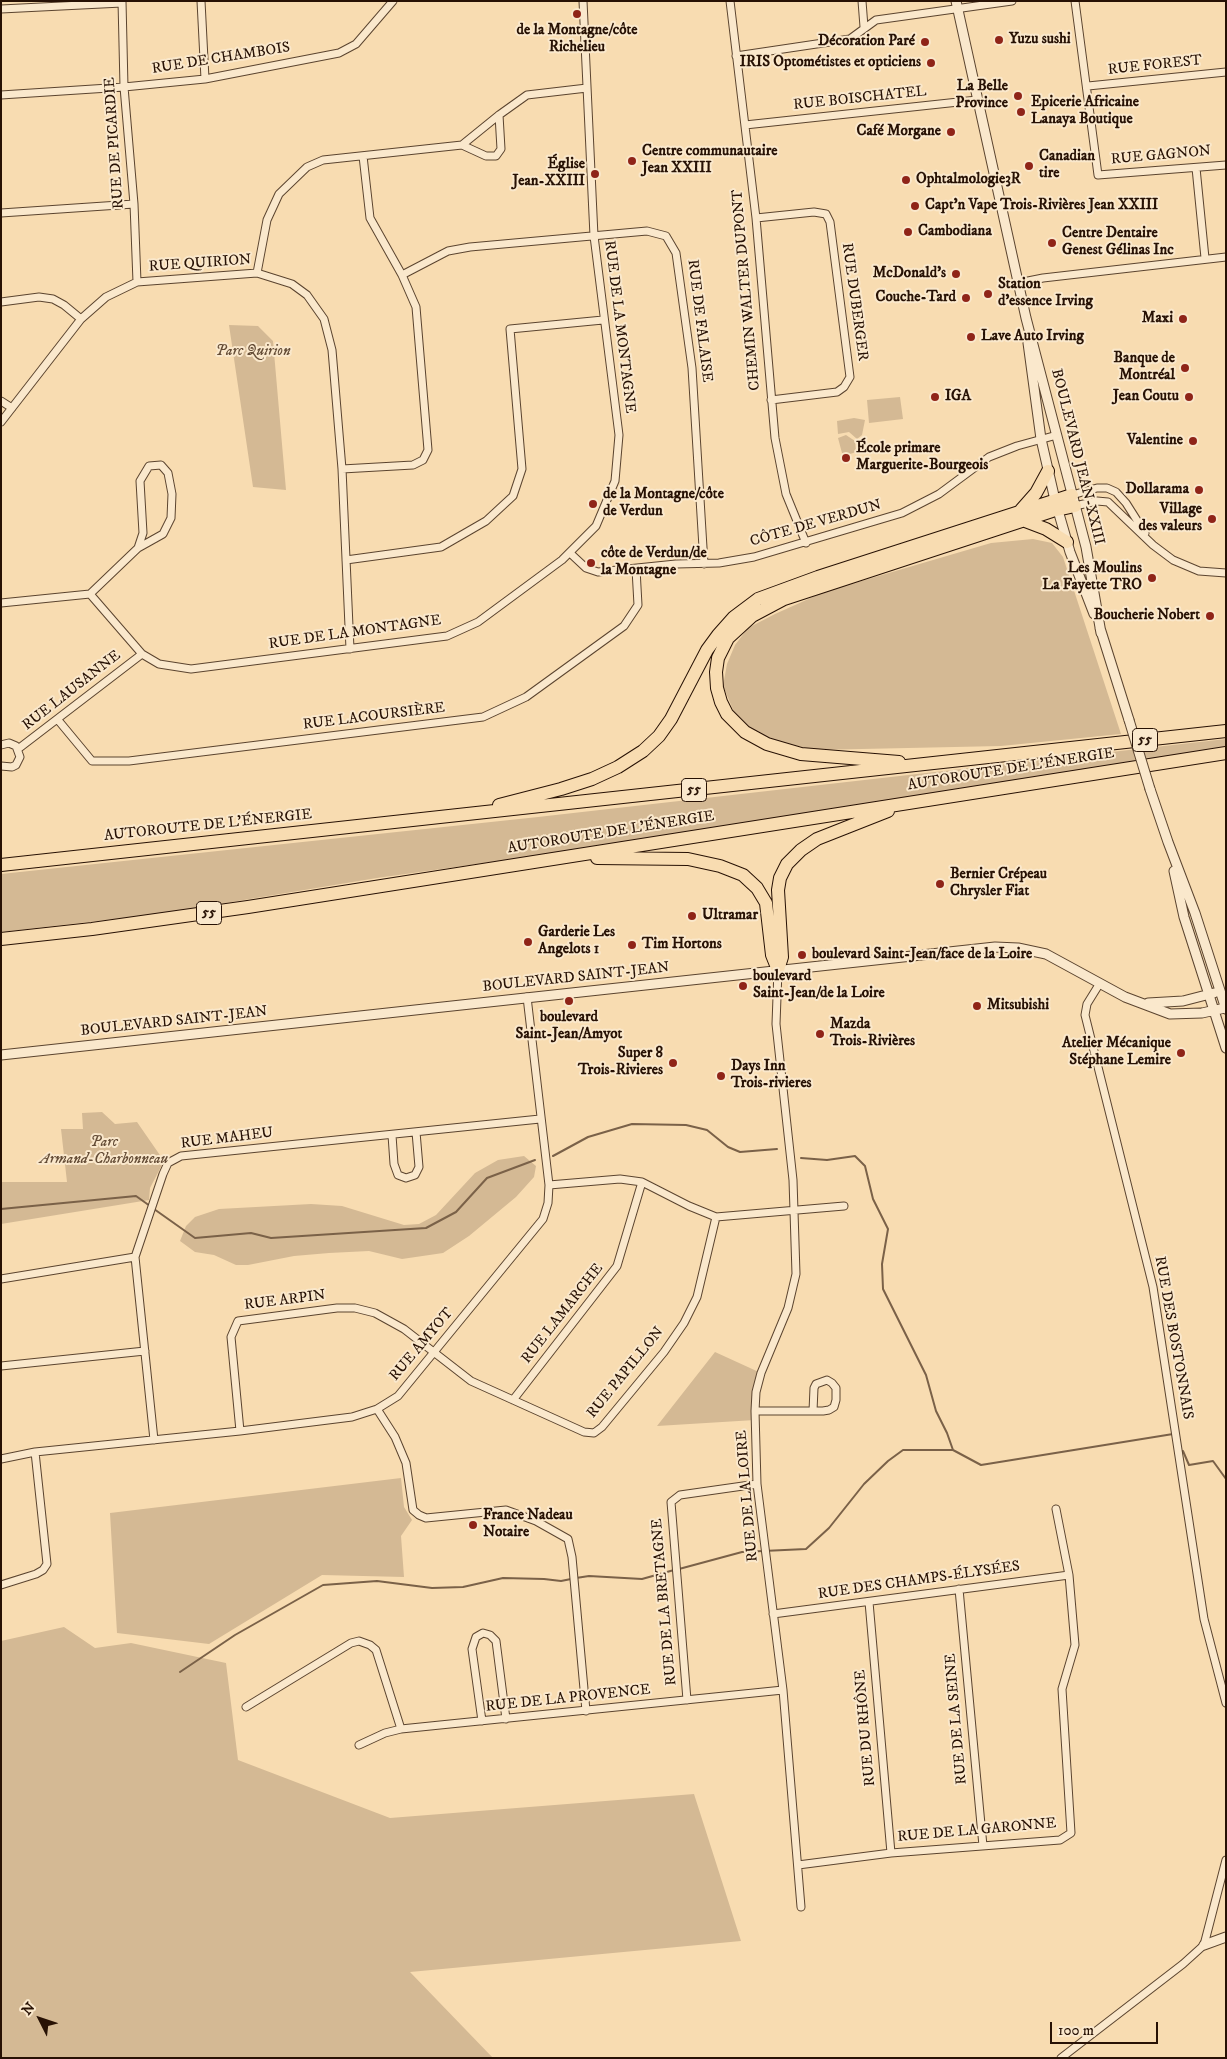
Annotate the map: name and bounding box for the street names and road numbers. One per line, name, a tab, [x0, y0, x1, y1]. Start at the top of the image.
street label: RUE DE CHAMBOIS	[151, 39, 291, 79]
street label: RUE FOREST	[1107, 52, 1203, 80]
street label: RUE DE PICARDIE	[101, 77, 129, 209]
street label: RUE BOISCHATEL	[793, 83, 927, 115]
street label: RUE GAGNON	[1110, 143, 1212, 169]
street label: CHEMIN WALTER DUPONT	[729, 189, 765, 391]
street label: RUE DE LA MONTAGNE	[599, 240, 639, 414]
street label: RUE DUBERGER	[837, 242, 871, 362]
street label: RUE QUIRION	[148, 251, 252, 277]
street label: RUE DE FALAISE	[683, 259, 715, 383]
street label: BOULEVARD JEAN-XXIII	[1046, 367, 1108, 547]
street label: CÔTE DE VERDUN	[748, 497, 884, 551]
street label: RUE DE LA MONTAGNE	[268, 612, 442, 654]
street label: RUE LAUSANNE	[19, 647, 125, 735]
street label: RUE LACOURSIÈRE	[302, 699, 446, 735]
road number: 55	[1132, 728, 1158, 752]
street label: AUTOROUTE DE L'ÉNERGIE	[906, 745, 1116, 795]
road number: 55	[682, 778, 706, 802]
street label: AUTOROUTE DE L'ÉNERGIE	[103, 806, 313, 846]
street label: AUTOROUTE DE L'ÉNERGIE	[506, 808, 716, 858]
road number: 55	[196, 901, 222, 924]
street label: BOULEVARD SAINT-JEAN	[482, 959, 670, 997]
street label: BOULEVARD SAINT-JEAN	[80, 1003, 268, 1041]
street label: RUE MAHEU	[180, 1124, 274, 1154]
street label: RUE DES BOSTONNAIS	[1150, 1255, 1196, 1421]
street label: RUE LAMARCHE	[518, 1260, 608, 1368]
street label: RUE ARPIN	[243, 1287, 327, 1315]
street label: RUE AMYOT	[386, 1305, 458, 1385]
street label: RUE PAPILLON	[584, 1324, 668, 1422]
street label: RUE DE LA LOIRE	[733, 1430, 763, 1562]
street label: RUE DE LA BRETAGNE	[649, 1518, 681, 1686]
street label: RUE DES CHAMPS-ÉLYSÉES	[817, 1558, 1021, 1604]
street label: RUE DE LA SEINE	[942, 1653, 972, 1785]
street label: RUE DU RHÔNE	[852, 1669, 880, 1787]
street label: RUE DE LA PROVENCE	[485, 1681, 651, 1717]
street label: RUE DE LA GARONNE	[897, 1815, 1057, 1847]

